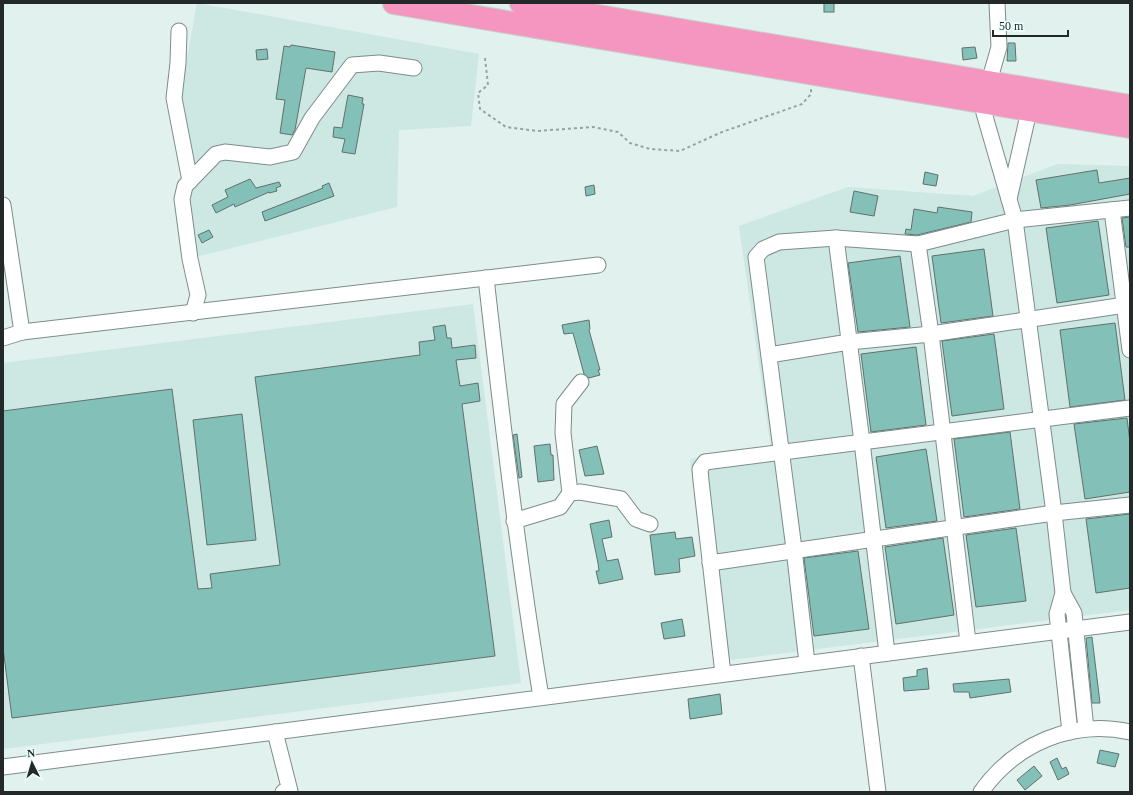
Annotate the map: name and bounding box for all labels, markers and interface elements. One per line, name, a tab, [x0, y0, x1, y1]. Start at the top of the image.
scale bar	[993, 12, 1068, 38]
text: 50 m	[999, 19, 1024, 33]
north arrow	[12, 743, 52, 783]
text: N	[27, 747, 36, 759]

